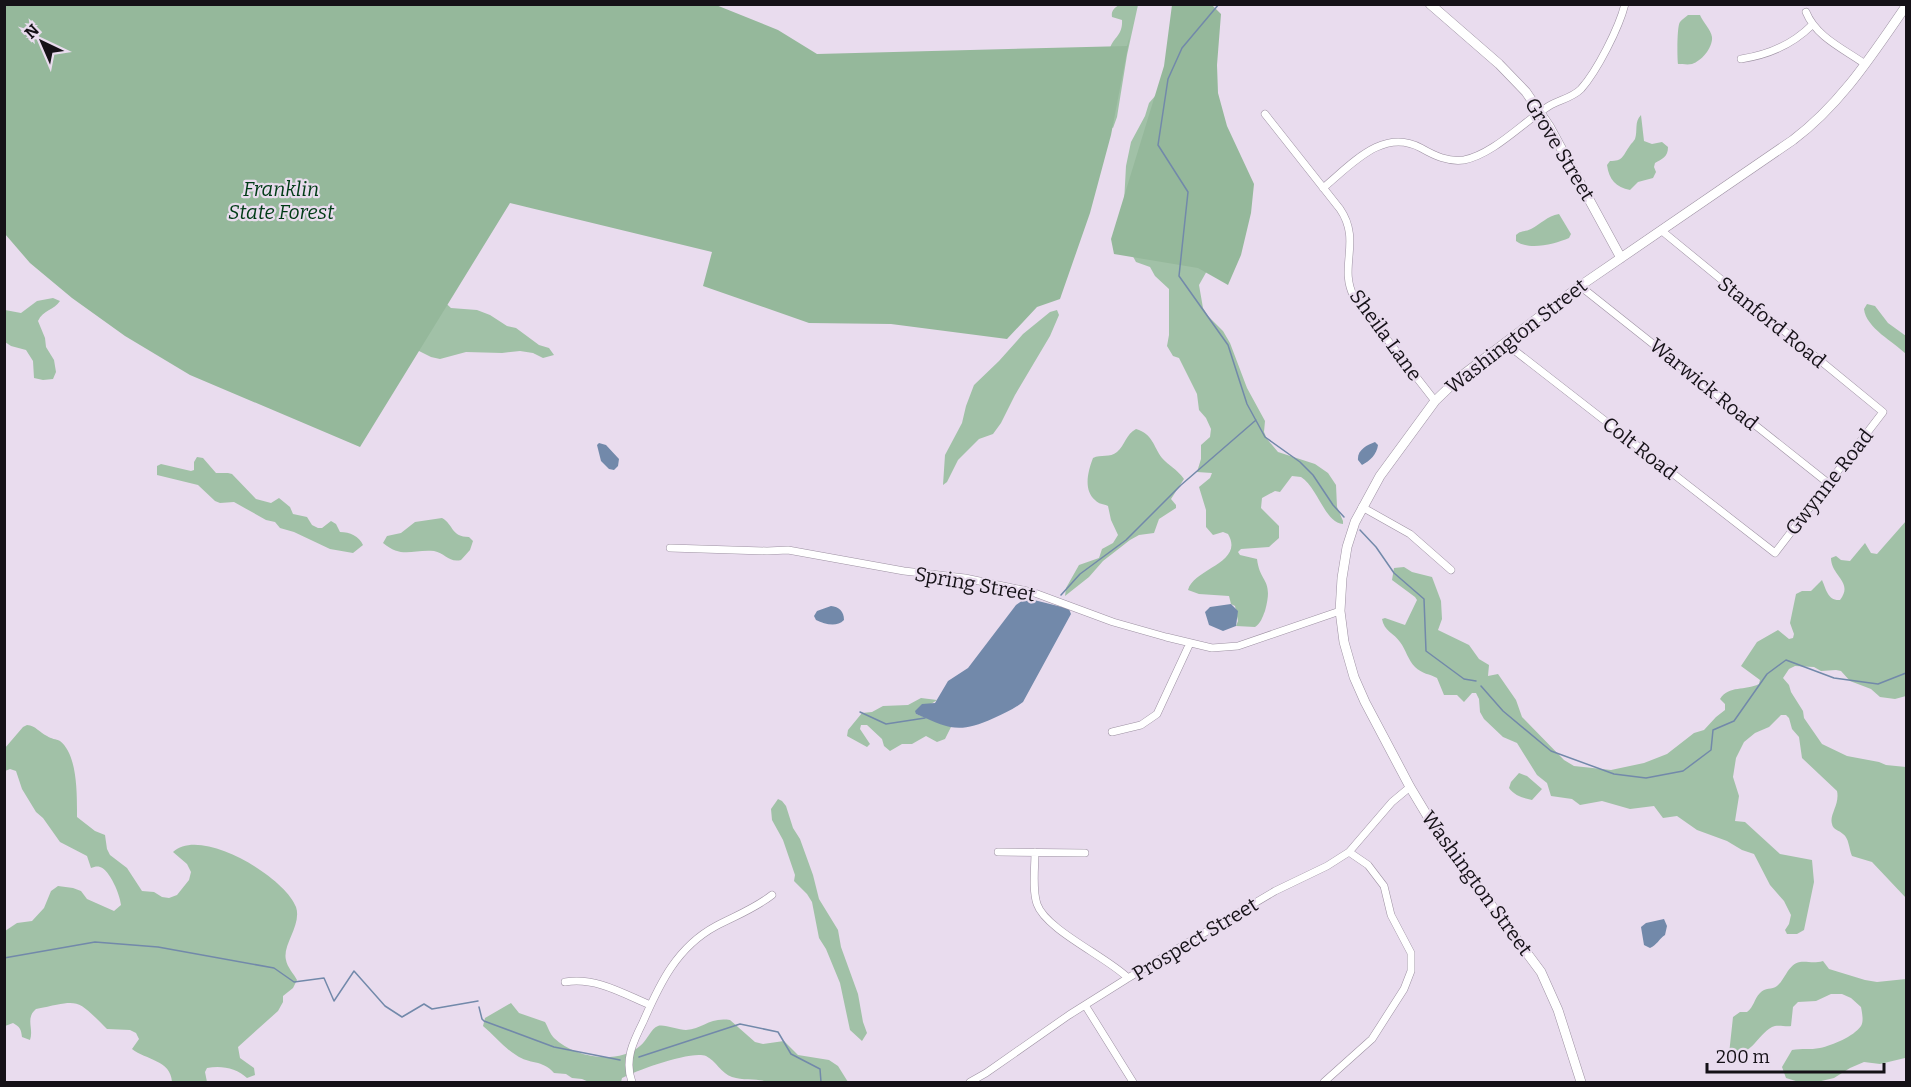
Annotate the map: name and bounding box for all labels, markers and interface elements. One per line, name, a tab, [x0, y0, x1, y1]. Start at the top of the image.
north arrow	[12, 12, 72, 72]
text: N	[21, 20, 43, 43]
street label: Grove Street	[1520, 93, 1600, 205]
park label: Franklin State Forest	[228, 177, 335, 224]
street label: Stanford Road	[1713, 271, 1831, 373]
street label: Washington Street	[1440, 273, 1592, 399]
street label: Sheila Lane	[1345, 285, 1427, 385]
street label: Warwick Road	[1645, 333, 1763, 435]
street label: Colt Road	[1598, 411, 1682, 485]
street label: Gwynne Road	[1780, 424, 1878, 540]
street label: Spring Street	[913, 562, 1037, 606]
street label: Washington Street	[1416, 806, 1538, 960]
street label: Prospect Street	[1128, 892, 1262, 986]
scale bar	[1707, 1036, 1884, 1074]
text: 200 m	[1716, 1046, 1770, 1068]

